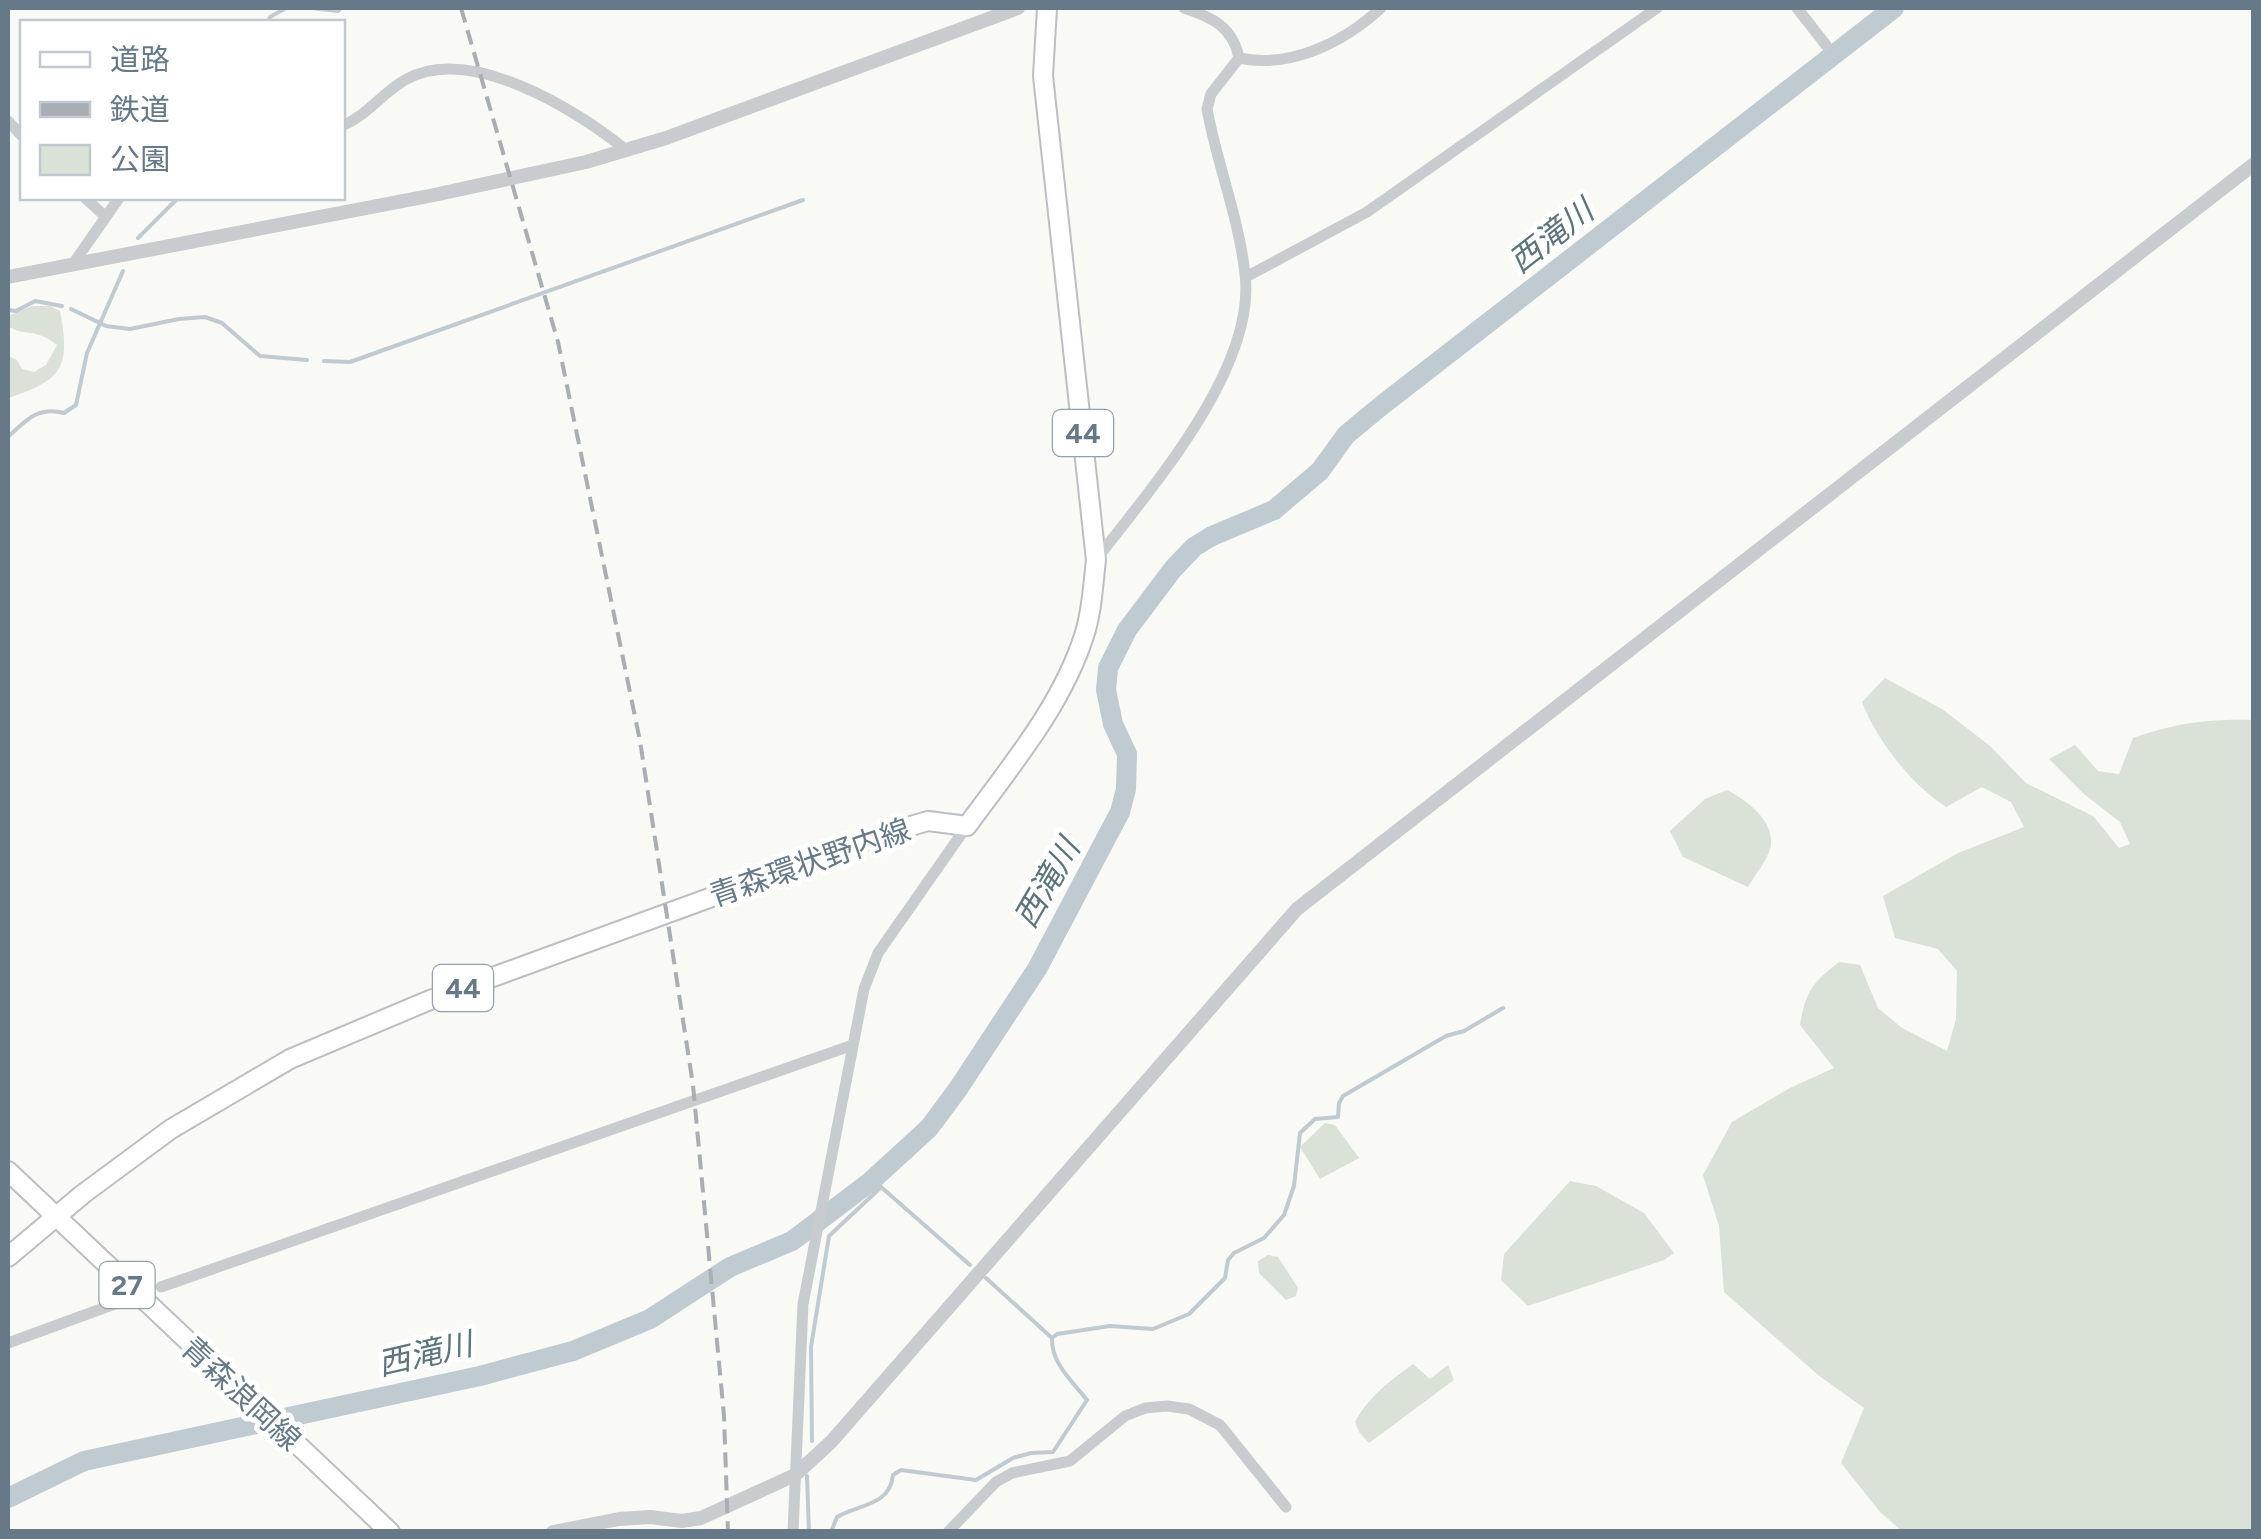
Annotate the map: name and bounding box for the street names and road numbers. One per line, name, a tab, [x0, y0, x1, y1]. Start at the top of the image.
road number: 44	[1053, 410, 1113, 456]
street label: 青森環状野内線	[705, 811, 915, 914]
road number: 44	[433, 965, 493, 1011]
road number: 27	[100, 1262, 154, 1308]
street label: 青森浪岡線	[174, 1329, 309, 1458]

